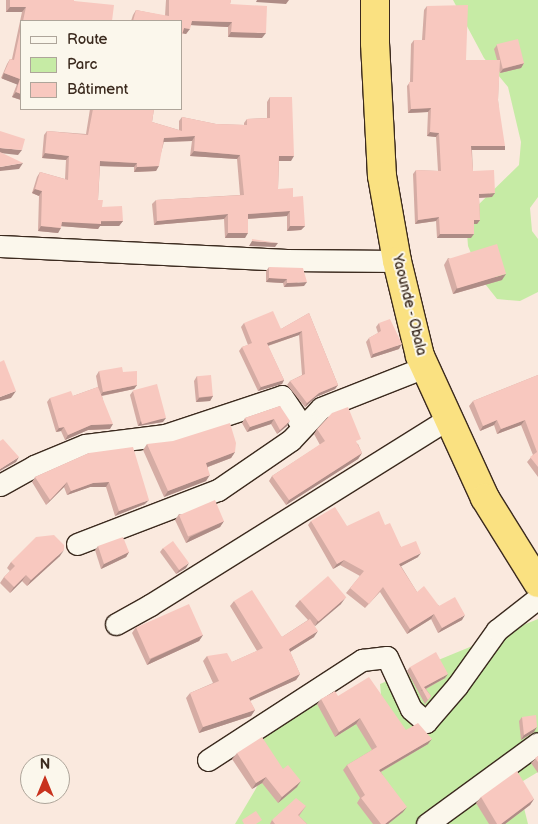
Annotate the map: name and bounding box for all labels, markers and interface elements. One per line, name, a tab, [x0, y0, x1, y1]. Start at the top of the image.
legend	[20, 20, 182, 110]
text: Route	[67, 30, 107, 49]
text: Parc	[67, 55, 97, 74]
text: Bâtiment	[67, 80, 128, 99]
street label: Yaounde - Obala	[388, 252, 430, 358]
north arrow	[20, 754, 70, 804]
text: N	[40, 756, 50, 773]

